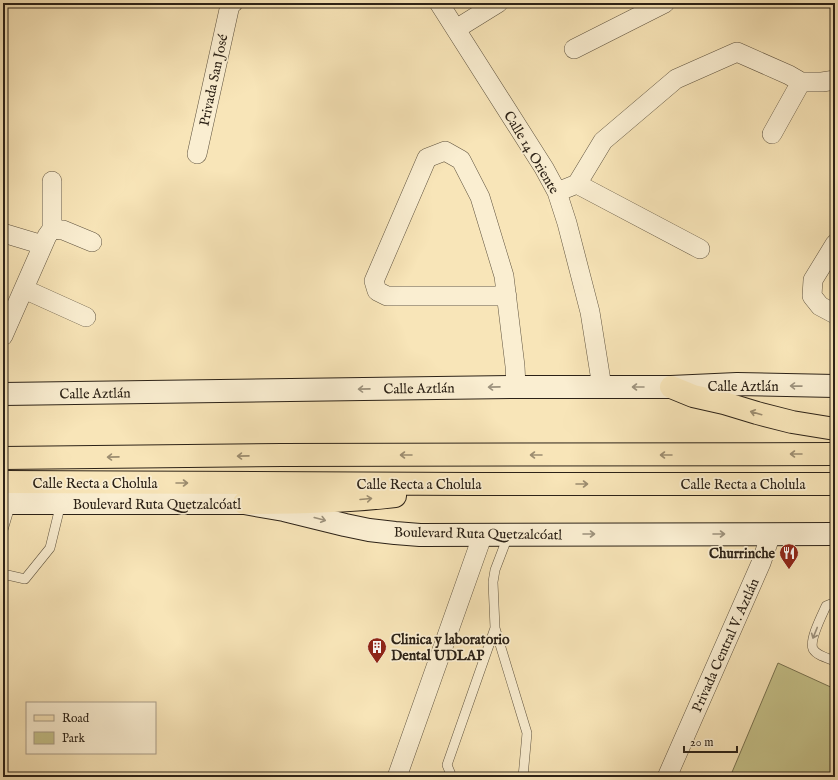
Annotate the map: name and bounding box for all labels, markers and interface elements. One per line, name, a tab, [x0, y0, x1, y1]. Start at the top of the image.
street label: Privada San José	[195, 32, 233, 128]
street label: Calle 14 Oriente	[499, 108, 563, 198]
street label: Calle Aztlán	[707, 378, 779, 396]
street label: Calle Aztlán	[383, 379, 455, 399]
one-way arrow	[790, 382, 803, 389]
one-way arrow	[488, 383, 501, 391]
one-way arrow	[632, 383, 645, 391]
street label: Calle Aztlán	[59, 384, 131, 404]
one-way arrow	[358, 385, 371, 393]
one-way arrow	[750, 409, 763, 416]
one-way arrow	[400, 451, 413, 459]
one-way arrow	[530, 451, 543, 459]
one-way arrow	[660, 451, 673, 459]
one-way arrow	[790, 451, 803, 458]
one-way arrow	[237, 452, 250, 460]
one-way arrow	[107, 453, 120, 461]
street label: Calle Recta a Cholula	[33, 475, 158, 493]
street label: Calle Recta a Cholula	[357, 476, 482, 494]
street label: Calle Recta a Cholula	[681, 476, 806, 494]
one-way arrow	[175, 479, 188, 487]
one-way arrow	[575, 480, 588, 488]
street label: Boulevard Ruta Quetzalcóatl	[73, 496, 241, 514]
one-way arrow	[359, 496, 372, 503]
one-way arrow	[314, 516, 327, 523]
street label: Boulevard Ruta Quetzalcóatl	[394, 524, 562, 544]
one-way arrow	[582, 530, 595, 538]
one-way arrow	[712, 530, 725, 538]
restaurant icon: Churrinche	[778, 542, 800, 570]
place label: Churrinche	[709, 545, 776, 563]
street label: Privada Central V. Aztlán	[688, 575, 764, 715]
one-way arrow	[810, 627, 818, 639]
place label: Clinica y laboratorio Dental UDLAP	[391, 631, 510, 665]
building icon: Clinica y laboratorio Dental UDLAP	[366, 636, 388, 664]
legend	[26, 702, 156, 754]
text: Road	[62, 711, 90, 726]
scale bar	[684, 728, 737, 754]
text: Park	[62, 731, 85, 746]
text: 20 m	[690, 735, 713, 750]

